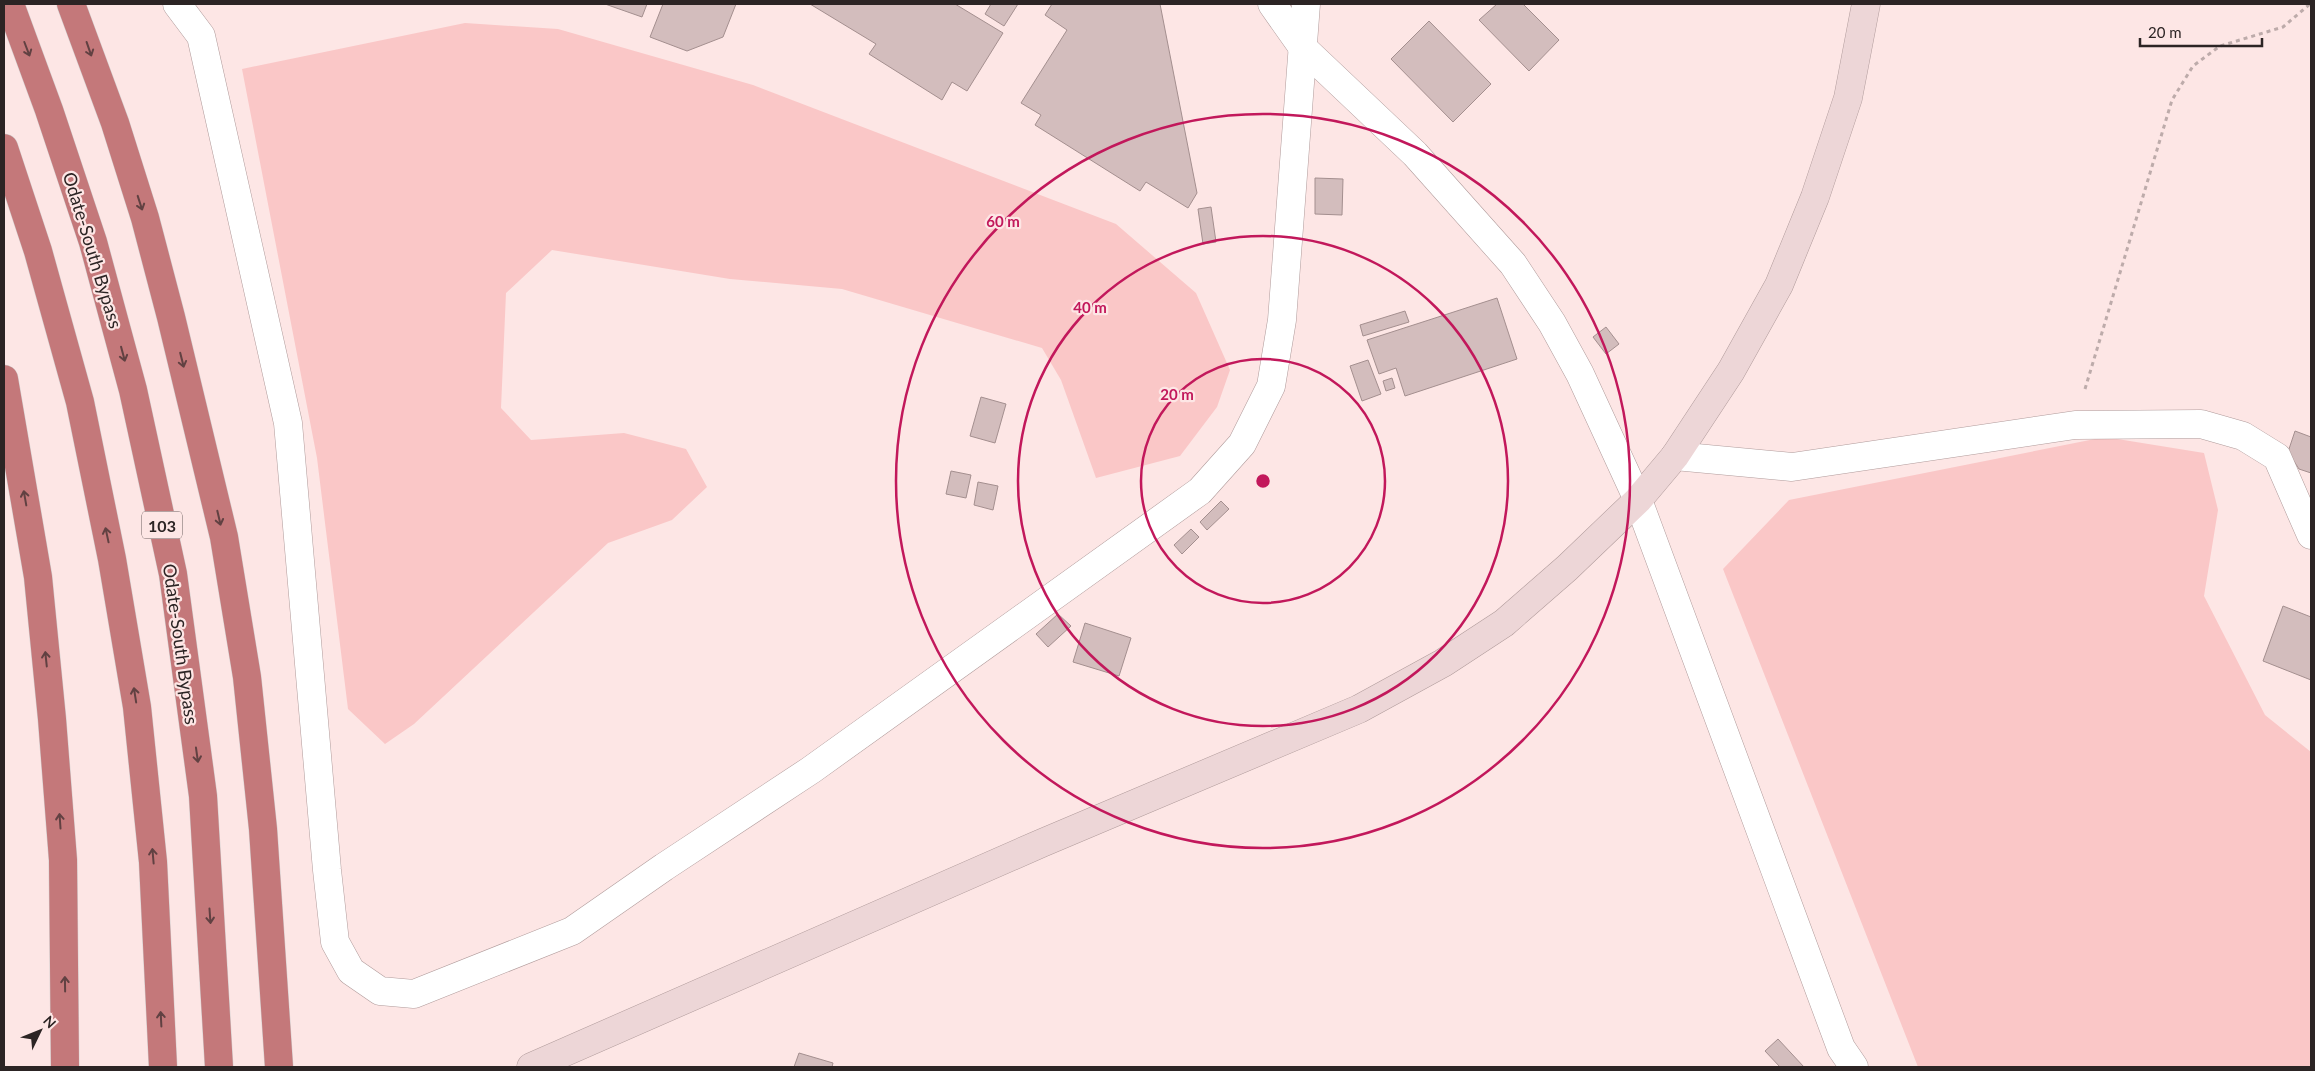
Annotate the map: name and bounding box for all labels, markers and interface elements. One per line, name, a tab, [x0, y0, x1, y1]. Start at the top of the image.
scale bar	[2140, 15, 2262, 47]
text: 20 m	[2148, 23, 2182, 41]
one-way arrow	[23, 41, 32, 57]
one-way arrow	[85, 41, 94, 56]
street label: Odate-South Bypass	[59, 169, 127, 331]
one-way arrow	[136, 195, 145, 211]
text: 60 m	[986, 212, 1020, 230]
text: 40 m	[1073, 298, 1107, 316]
one-way arrow	[119, 346, 129, 362]
one-way arrow	[178, 352, 187, 368]
text: 20 m	[1160, 385, 1194, 403]
centre of rings	[1254, 472, 1272, 490]
one-way arrow	[19, 491, 29, 507]
one-way arrow	[215, 510, 224, 526]
road number: 103	[142, 512, 182, 538]
one-way arrow	[102, 527, 112, 543]
street label: Odate-South Bypass	[159, 562, 203, 726]
one-way arrow	[41, 652, 51, 668]
one-way arrow	[130, 687, 140, 703]
one-way arrow	[192, 746, 202, 762]
one-way arrow	[55, 813, 64, 829]
one-way arrow	[148, 849, 157, 865]
one-way arrow	[206, 908, 215, 924]
one-way arrow	[61, 976, 70, 992]
north arrow	[15, 1006, 65, 1056]
one-way arrow	[156, 1011, 165, 1027]
text: N	[40, 1012, 60, 1032]

